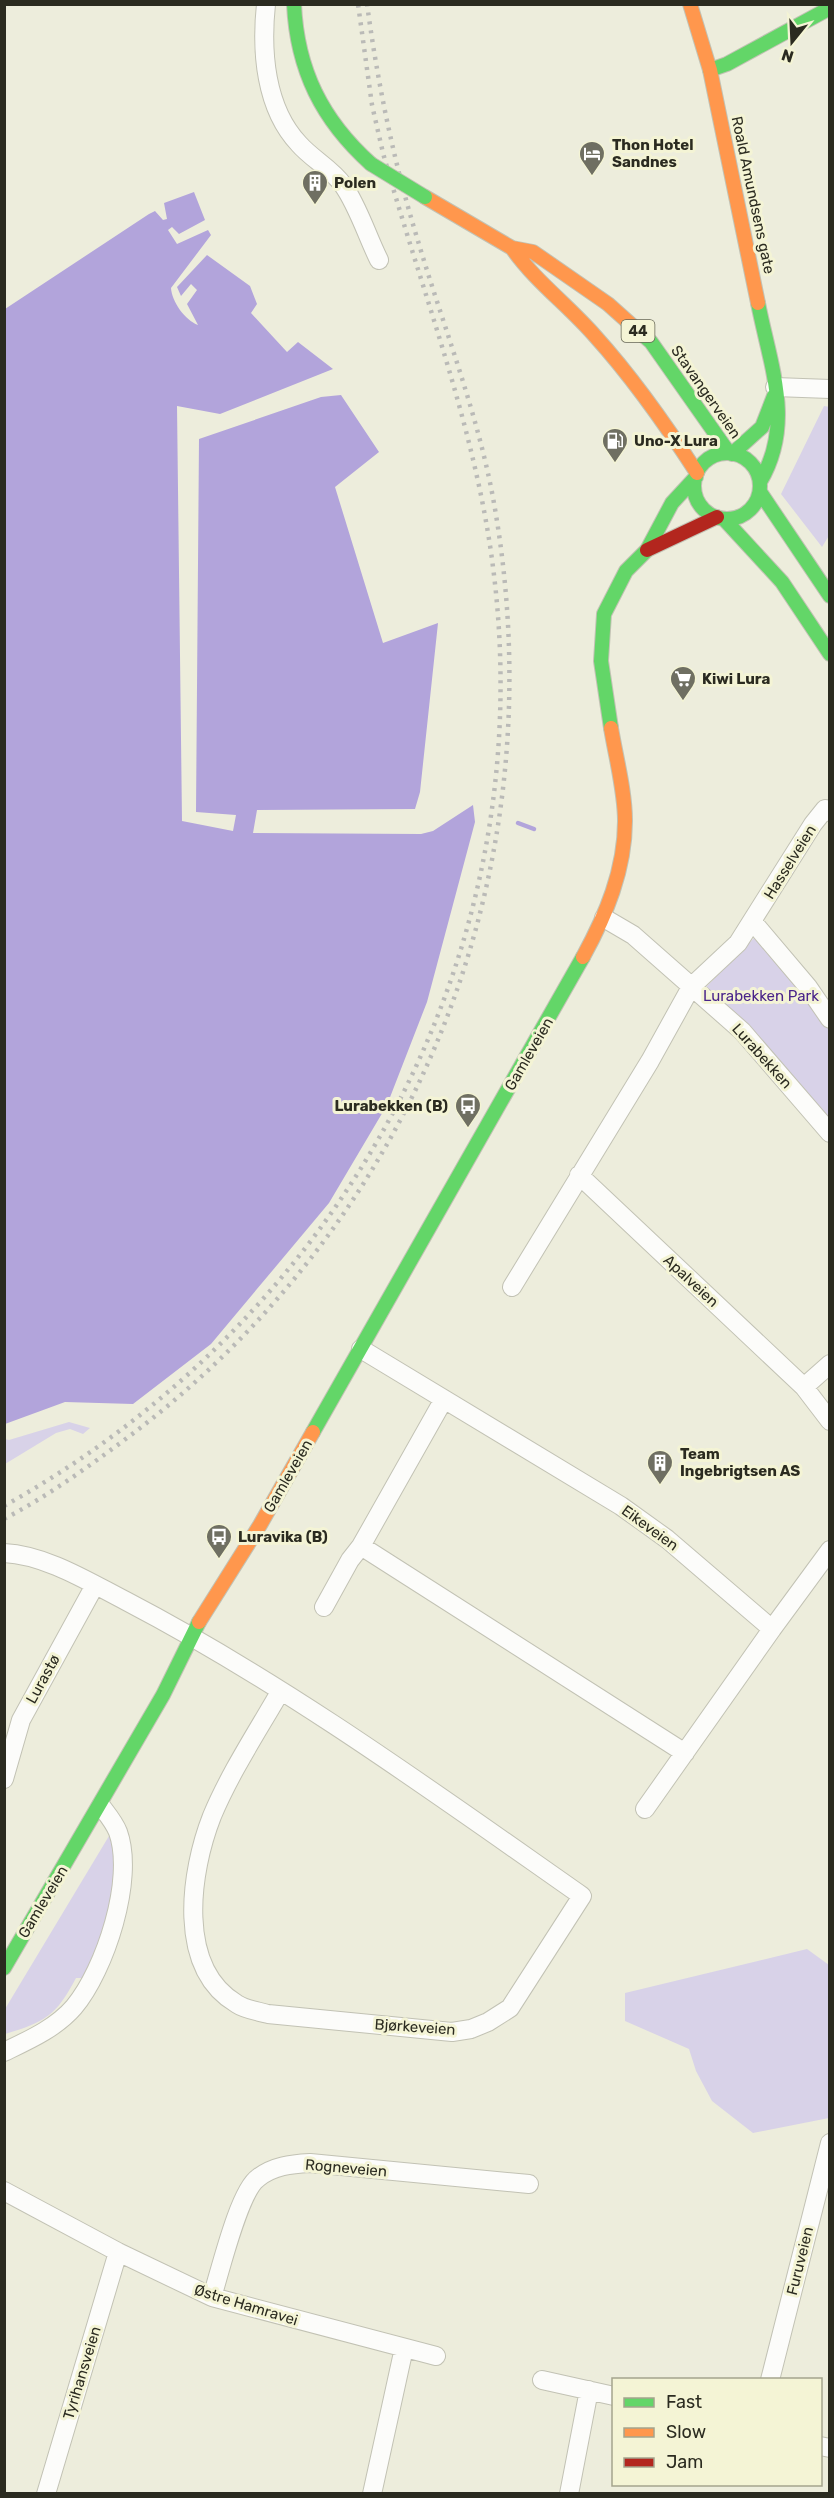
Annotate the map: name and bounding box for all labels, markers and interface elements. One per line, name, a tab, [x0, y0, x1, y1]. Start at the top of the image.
north arrow	[762, 12, 822, 72]
text: N	[779, 45, 796, 67]
street label: Roald Amundsens gate	[727, 114, 779, 276]
place label: Thon Hotel Sandnes	[612, 136, 693, 171]
hotel icon: Thon Hotel Sandnes	[577, 139, 607, 177]
building icon: Polen	[300, 168, 330, 206]
place label: Polen	[334, 174, 376, 192]
road number: 44	[622, 320, 654, 342]
street label: Stavangerveien	[667, 342, 745, 442]
fuel station icon: Uno-X Lura	[600, 426, 630, 464]
place label: Uno-X Lura	[634, 432, 718, 450]
supermarket icon: Kiwi Lura	[668, 664, 698, 702]
place label: Kiwi Lura	[702, 670, 770, 688]
street label: Hasselveien	[760, 822, 820, 902]
park label: Lurabekken Park	[703, 987, 819, 1005]
street label: Gamleveien	[501, 1014, 557, 1094]
street label: Lurabekken	[728, 1020, 796, 1092]
bus stop icon: Lurabekken (B)	[453, 1091, 483, 1129]
place label: Lurabekken (B)	[335, 1097, 448, 1115]
street label: Apalveien	[660, 1251, 722, 1311]
street label: Gamleveien	[260, 1436, 316, 1516]
place label: Team Ingebrigtsen AS	[680, 1445, 800, 1480]
building icon: Team Ingebrigtsen AS	[645, 1448, 675, 1486]
street label: Eikeveien	[618, 1501, 682, 1555]
bus stop icon: Luravika (B)	[204, 1522, 234, 1560]
place label: Luravika (B)	[238, 1528, 328, 1546]
street label: Lurastø	[22, 1651, 64, 1707]
street label: Gamleveien	[14, 1863, 72, 1941]
street label: Bjørkeveien	[374, 2015, 456, 2039]
street label: Rogneveien	[304, 2155, 388, 2181]
street label: Furuveien	[783, 2225, 817, 2297]
street label: Østre Hamravei	[192, 2281, 300, 2329]
street label: Tyrihansveien	[59, 2324, 105, 2422]
legend	[612, 2378, 822, 2486]
text: Fast	[666, 2391, 702, 2413]
text: Slow	[666, 2421, 706, 2443]
text: Jam	[666, 2451, 703, 2473]

